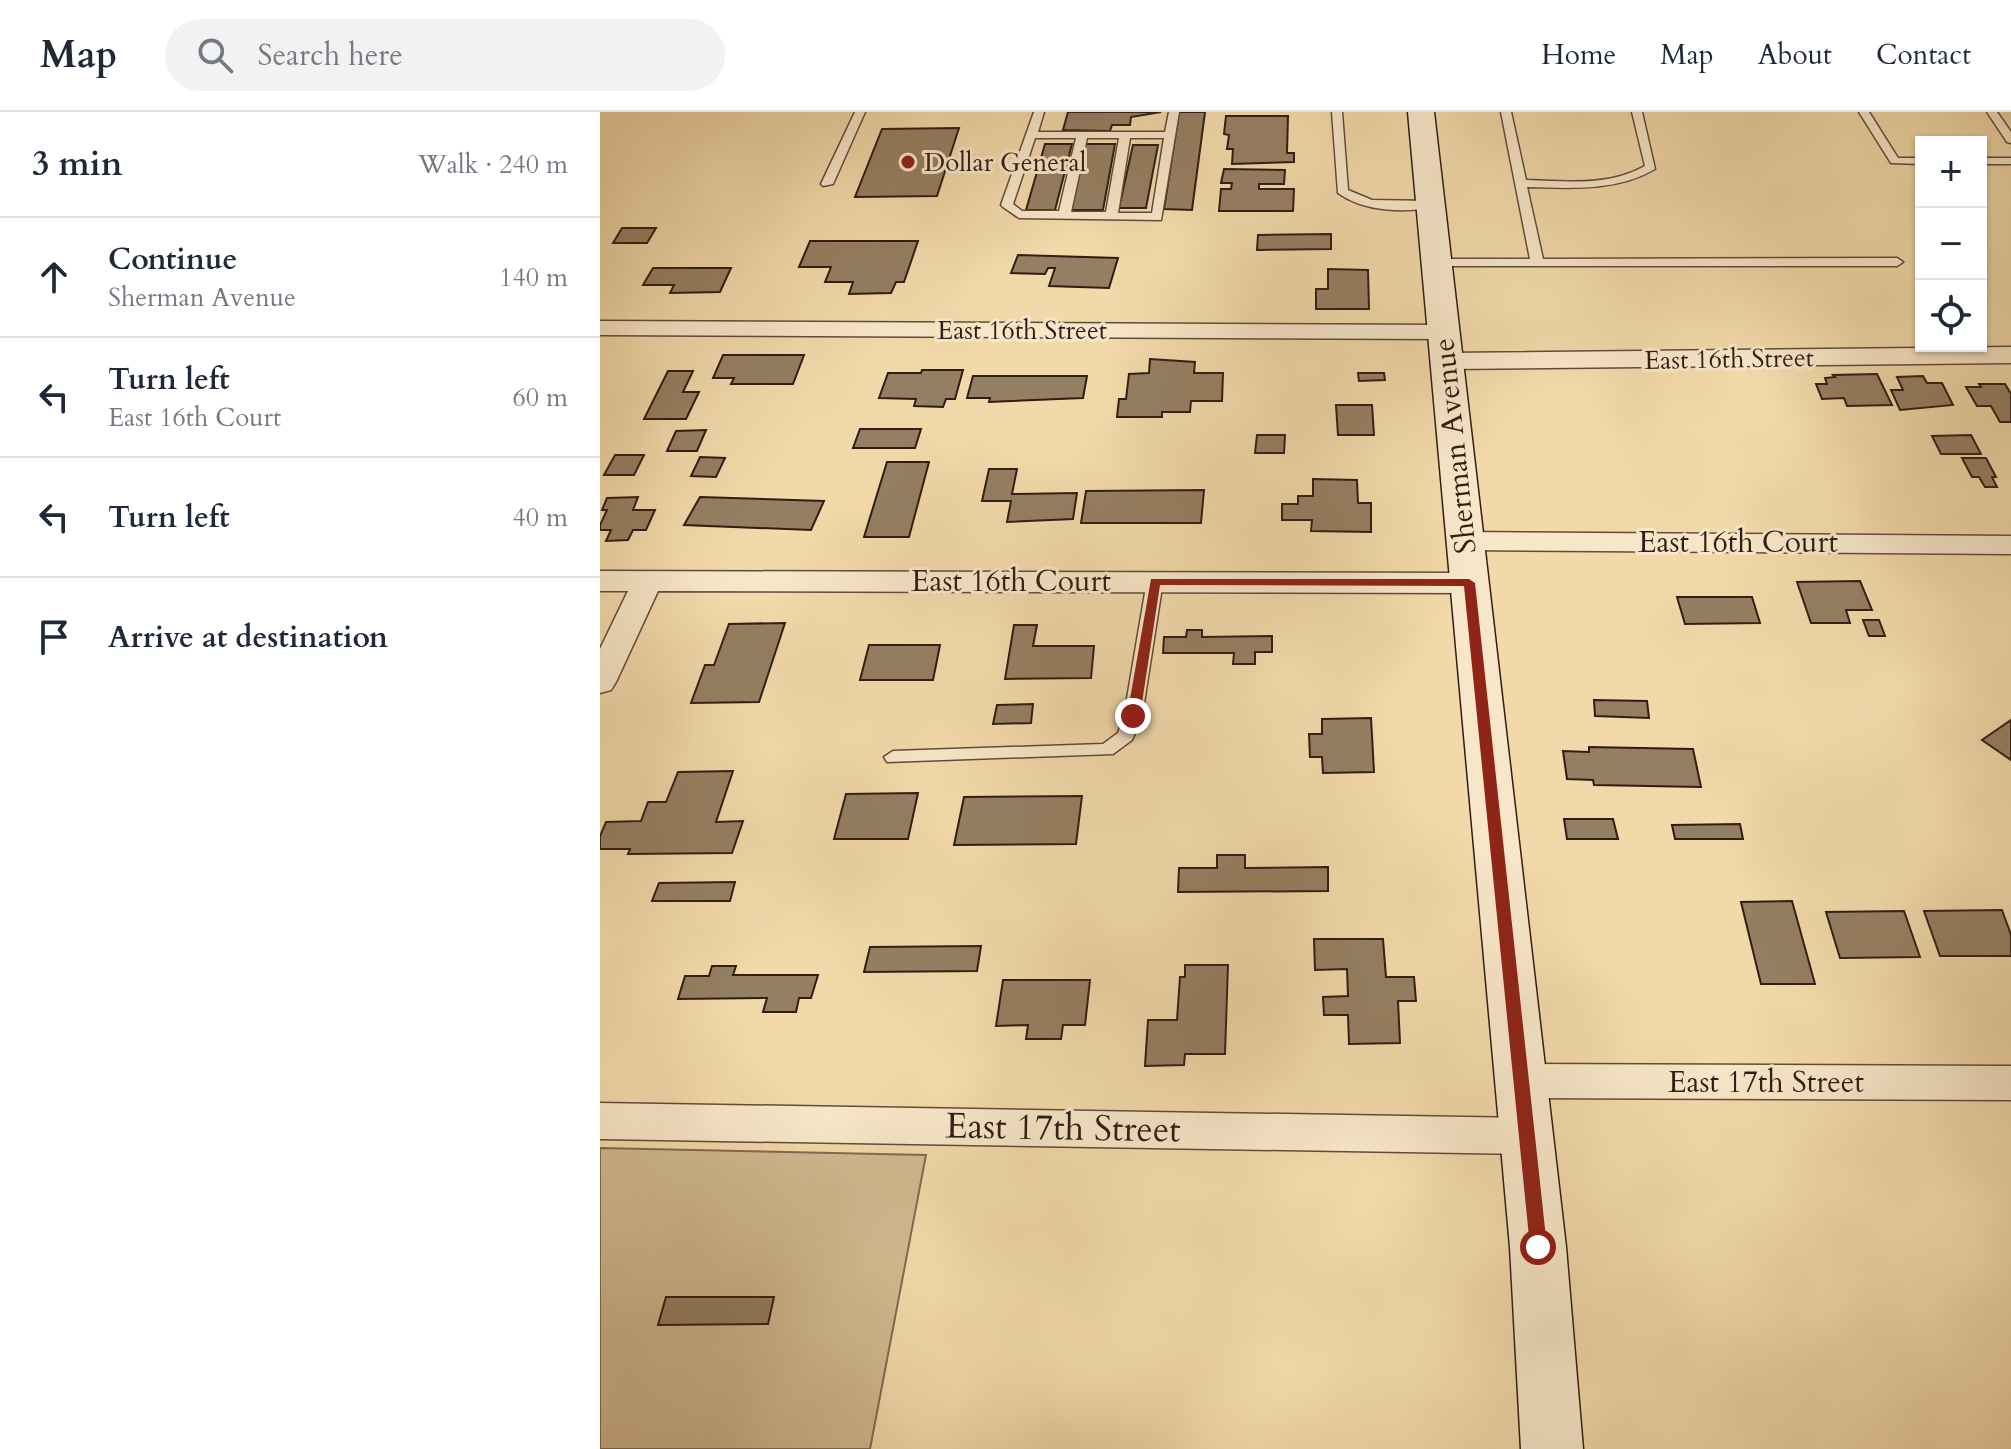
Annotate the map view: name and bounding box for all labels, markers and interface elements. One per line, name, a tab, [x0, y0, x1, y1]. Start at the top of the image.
search box	[165, 19, 725, 91]
text: Map	[40, 29, 117, 81]
icon: search	[193, 33, 237, 77]
text: Search here	[257, 35, 403, 76]
text: Home	[1541, 36, 1616, 74]
text: Map	[1660, 36, 1714, 74]
text: About	[1758, 36, 1832, 74]
text: Contact	[1876, 36, 1971, 74]
map controls	[1915, 136, 1987, 352]
button: +	[1915, 136, 1987, 208]
text: 3 min	[32, 141, 123, 187]
place label: Dollar General	[924, 145, 1087, 180]
text: Walk · 240 m	[418, 147, 568, 182]
marker: Dollar General	[899, 153, 917, 171]
button: −	[1915, 208, 1987, 280]
text: Continue	[108, 239, 237, 280]
icon: ahead	[32, 255, 76, 299]
text: 140 m	[499, 260, 568, 295]
text: Sherman Avenue	[108, 280, 296, 315]
button: locate	[1915, 280, 1987, 352]
street label: East 16th Street	[937, 313, 1107, 348]
street label: Sherman Avenue	[1423, 336, 1487, 556]
street label: East 16th Street	[1644, 340, 1814, 378]
text: Turn left	[108, 359, 230, 400]
icon: left	[32, 375, 76, 419]
text: 60 m	[512, 380, 568, 415]
text: East 16th Court	[108, 400, 281, 435]
icon: left	[32, 495, 76, 539]
text: Turn left	[108, 497, 230, 538]
text: 40 m	[512, 500, 568, 535]
street label: East 16th Court	[1638, 522, 1838, 563]
street label: East 16th Court	[911, 561, 1111, 602]
icon: arrive	[32, 615, 76, 659]
text: Arrive at destination	[108, 617, 388, 658]
route end	[1115, 698, 1151, 734]
street label: East 17th Street	[1668, 1062, 1864, 1103]
street label: East 17th Street	[945, 1101, 1181, 1155]
route start	[1520, 1229, 1556, 1265]

